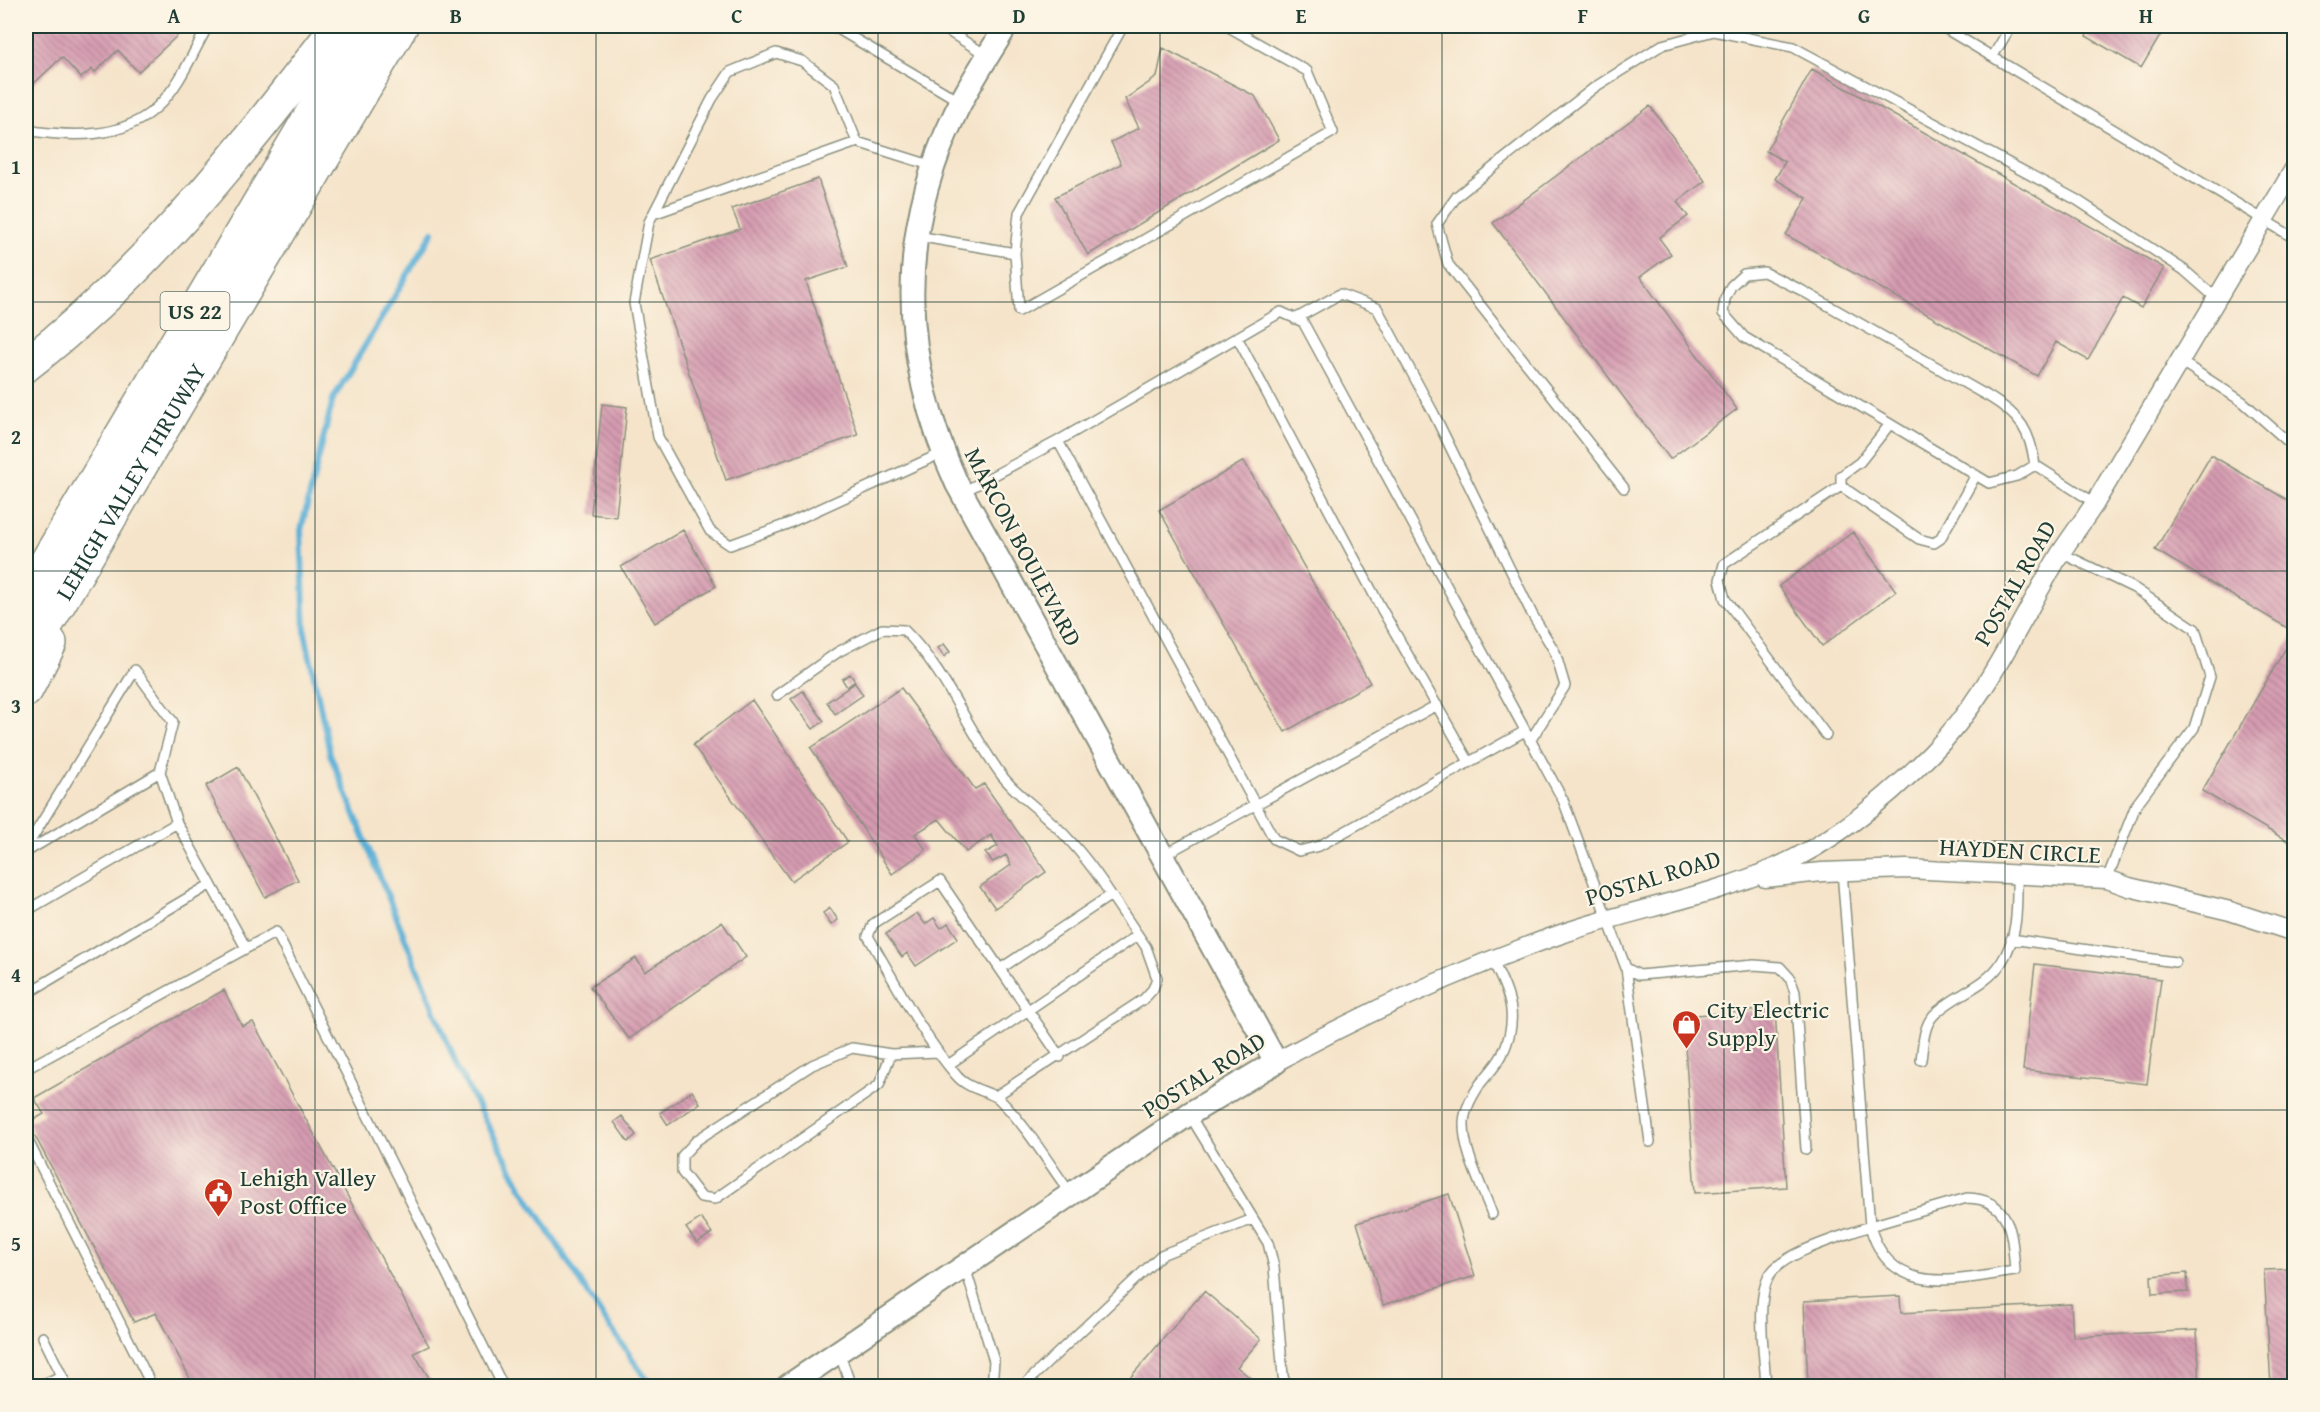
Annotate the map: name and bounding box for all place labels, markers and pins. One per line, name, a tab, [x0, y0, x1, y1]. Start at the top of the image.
place label: City Electric Supply	[1707, 992, 1829, 1055]
shop icon: City Electric Supply	[1670, 1008, 1702, 1050]
place label: Lehigh Valley Post Office	[240, 1160, 376, 1223]
public building icon: Lehigh Valley Post Office	[203, 1176, 235, 1218]

